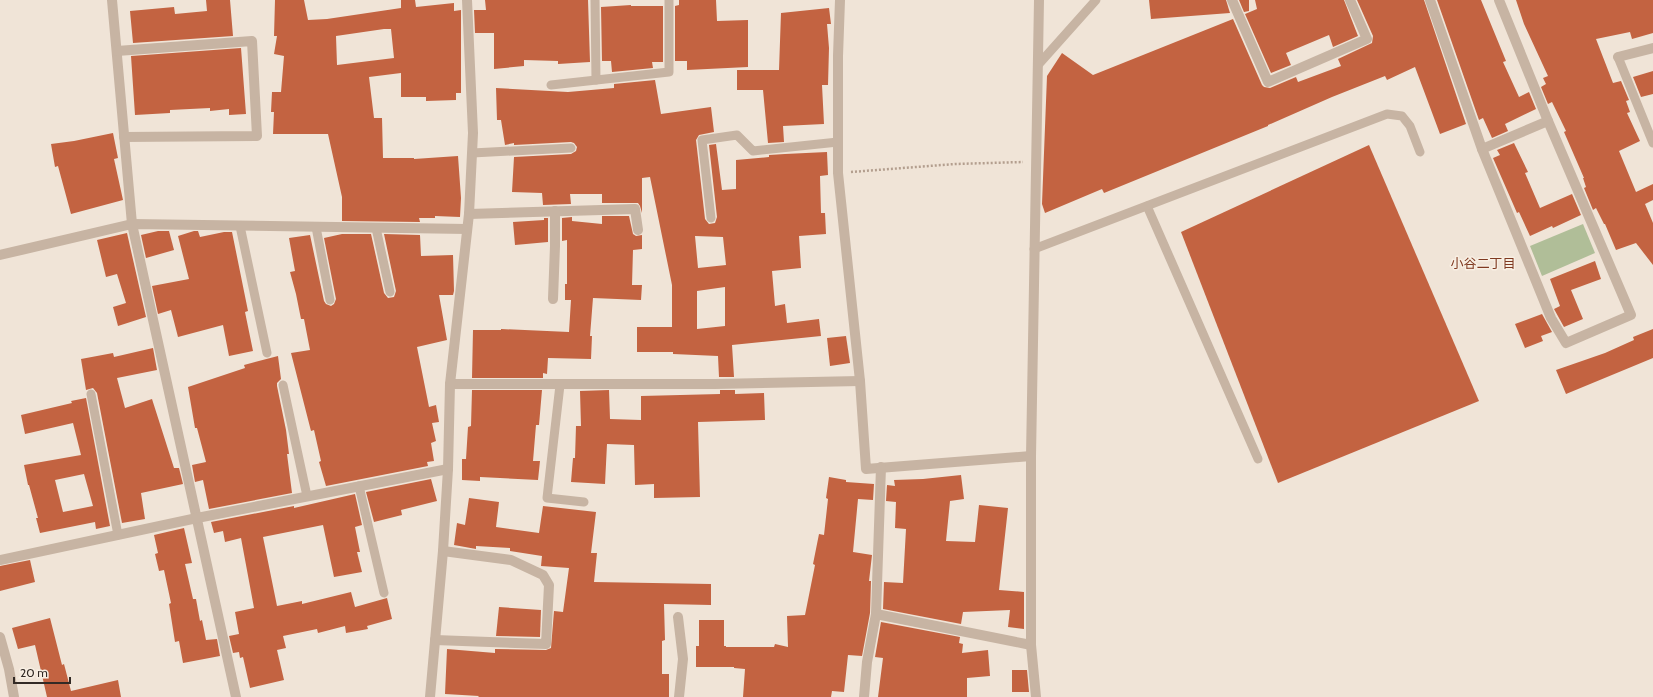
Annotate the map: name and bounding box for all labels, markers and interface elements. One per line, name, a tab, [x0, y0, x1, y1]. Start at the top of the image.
district label: 小谷二丁目	[1450, 255, 1516, 271]
scale bar	[14, 659, 70, 685]
text: 20 m	[20, 665, 48, 680]

